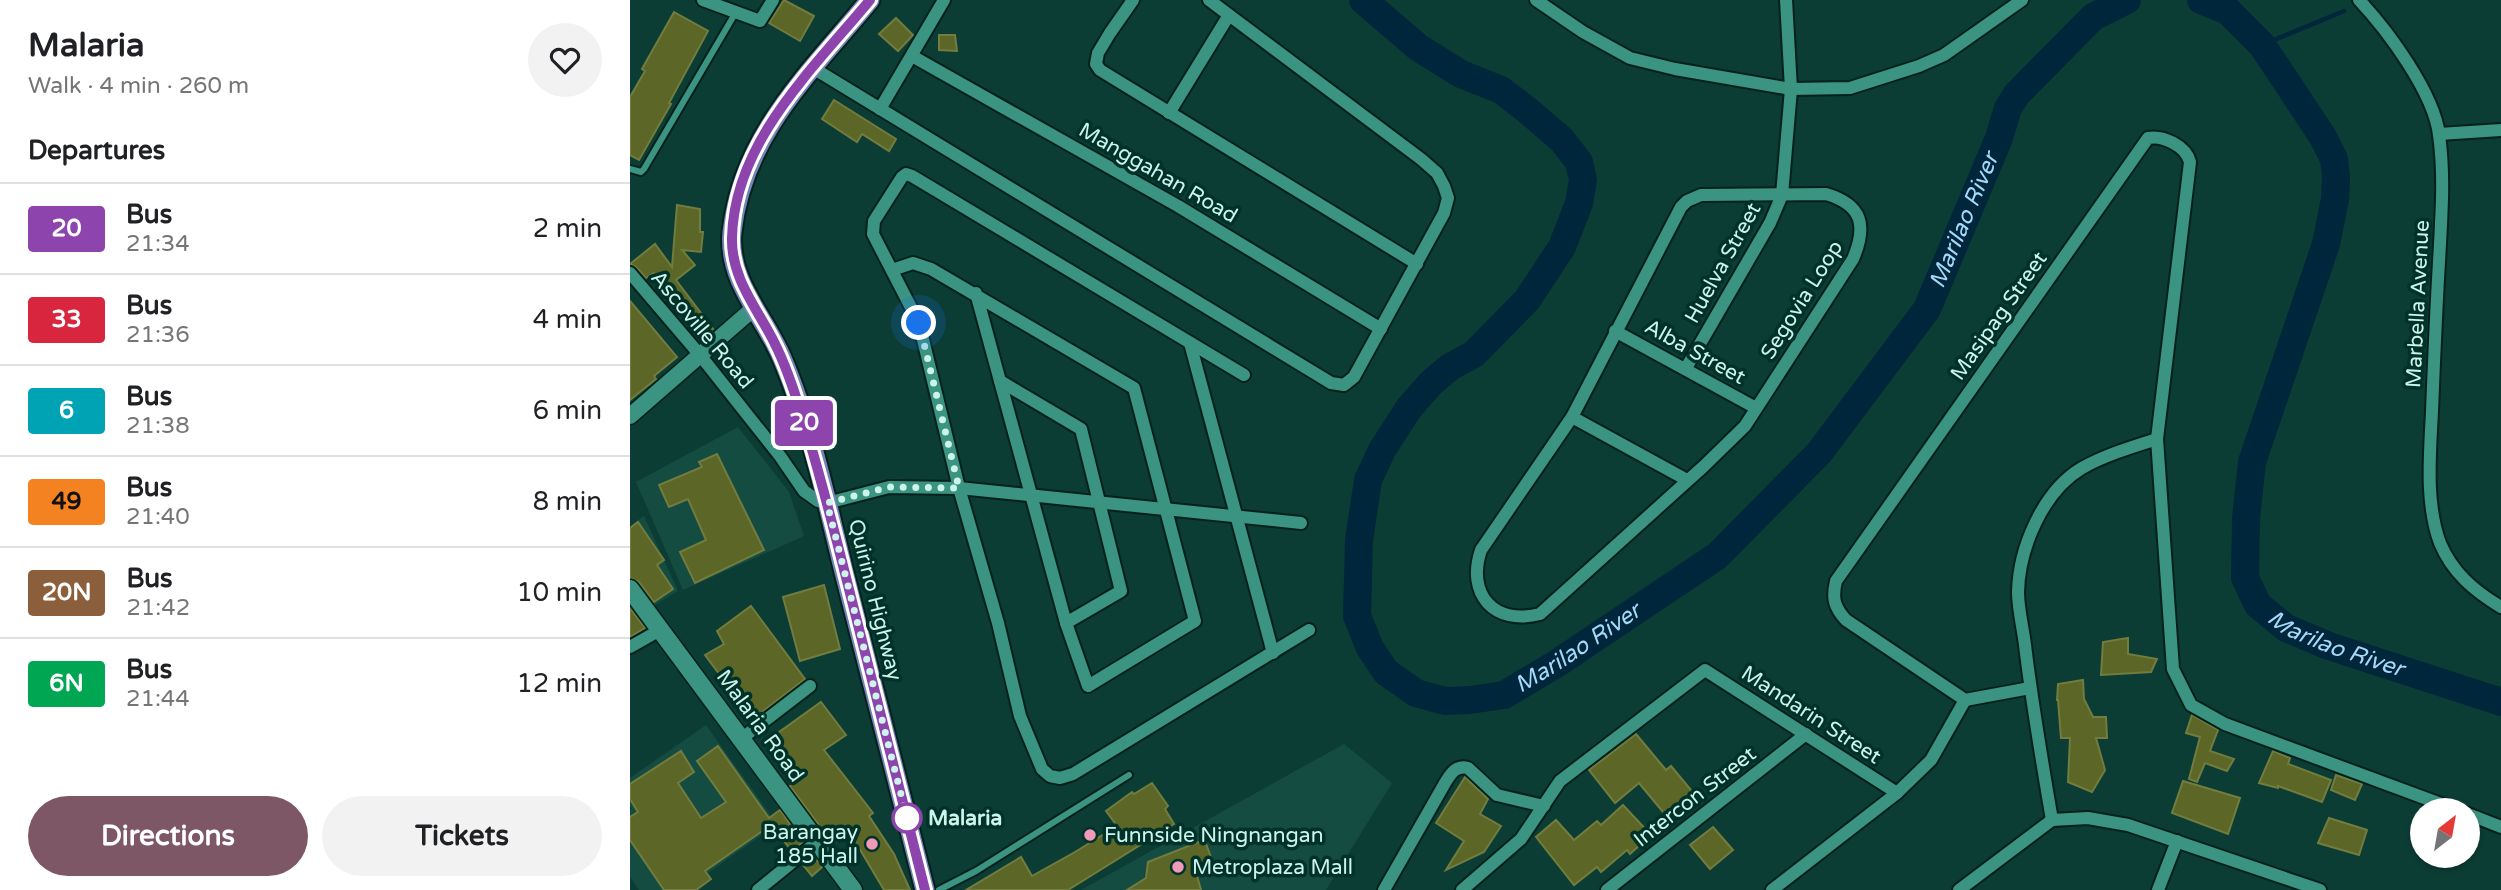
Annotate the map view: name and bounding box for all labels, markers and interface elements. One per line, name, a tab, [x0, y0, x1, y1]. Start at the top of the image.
button: heart	[528, 23, 602, 97]
text: Malaria	[28, 26, 145, 65]
text: Walk · 4 min · 260 m	[28, 72, 249, 100]
street label: Manggahan Road	[1074, 117, 1242, 229]
text: Departures	[28, 135, 165, 166]
water label: Marilao River	[1923, 146, 2006, 293]
street label: Huelva Street	[1680, 198, 1766, 328]
text: Bus	[126, 199, 172, 230]
text: 2 min	[533, 213, 602, 244]
text: 20	[51, 214, 82, 243]
street label: Marbella Avenue	[2401, 219, 2435, 389]
text: 21:34	[126, 230, 190, 258]
street label: Segovia Loop	[1756, 236, 1848, 364]
street label: Masipag Street	[1945, 247, 2053, 385]
street label: Ascoville Road	[645, 266, 759, 394]
text: Bus	[126, 290, 172, 321]
text: 4 min	[533, 304, 602, 335]
text: 33	[51, 305, 82, 334]
your location	[901, 305, 936, 340]
street label: Alba Street	[1640, 314, 1750, 390]
text: 21:36	[126, 321, 190, 349]
text: Bus	[126, 381, 172, 412]
text: 6 min	[533, 395, 602, 426]
text: 6	[59, 396, 74, 425]
line badge: 20	[772, 400, 836, 446]
text: 20	[789, 408, 819, 437]
text: 21:38	[126, 412, 190, 440]
text: Bus	[126, 472, 172, 503]
text: 8 min	[533, 486, 602, 517]
text: 49	[51, 487, 82, 516]
text: 21:40	[126, 503, 190, 531]
street label: Quirino Highway	[843, 517, 907, 683]
text: Bus	[126, 563, 173, 594]
text: 10 min	[516, 577, 602, 608]
text: 20N	[42, 578, 91, 607]
text: 21:42	[126, 594, 190, 622]
water label: Marilao River	[1510, 595, 1649, 699]
water label: Marilao River	[2262, 604, 2410, 684]
text: Bus	[126, 654, 172, 685]
street label: Mandarin Street	[1736, 661, 1886, 769]
street label: Malaria Road	[711, 665, 809, 787]
text: 12 min	[516, 668, 602, 699]
text: 6N	[49, 669, 84, 698]
text: 21:44	[126, 685, 190, 713]
street label: Intercon Street	[1629, 742, 1761, 852]
button: Directions	[28, 796, 308, 876]
button: Tickets	[322, 796, 602, 876]
north arrow	[2410, 798, 2480, 868]
map controls	[2410, 798, 2480, 868]
marker: Malaria	[892, 803, 922, 833]
place label: Malaria	[928, 806, 1002, 831]
place label: Barangay 185 Hall	[763, 820, 858, 869]
place label: Funnside Ningnangan	[1104, 823, 1323, 848]
marker: Funnside Ningnangan	[1082, 827, 1098, 843]
marker: Barangay 185 Hall	[864, 836, 880, 852]
place label: Metroplaza Mall	[1192, 855, 1353, 880]
marker: Metroplaza Mall	[1170, 859, 1186, 875]

